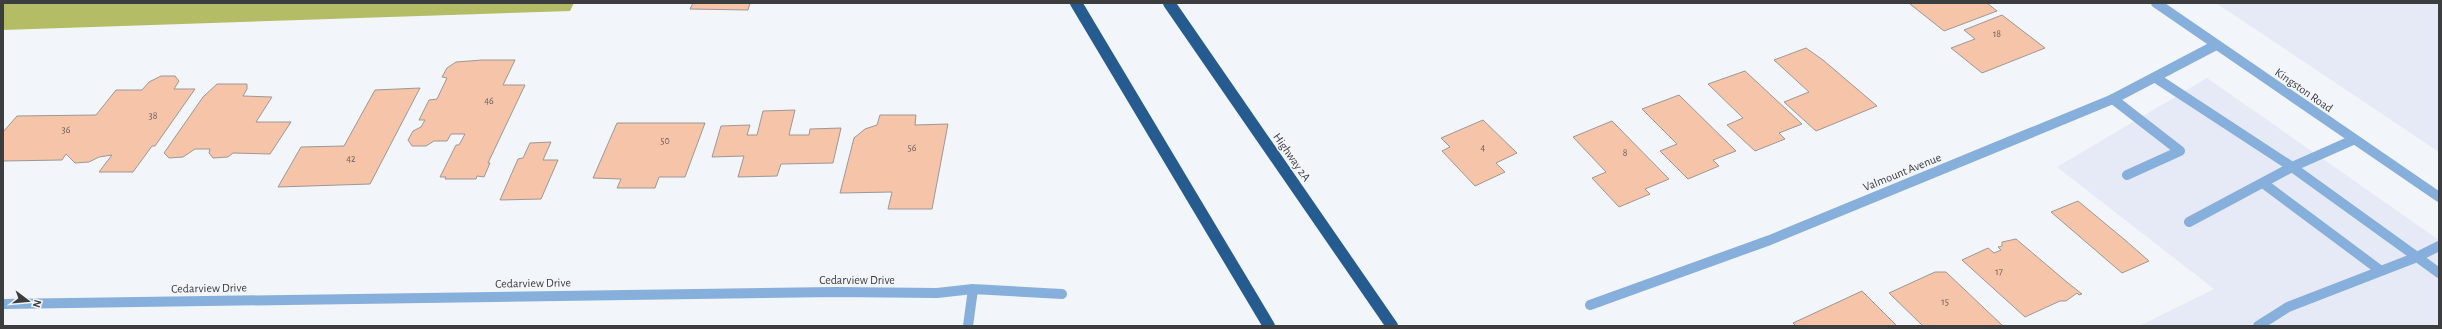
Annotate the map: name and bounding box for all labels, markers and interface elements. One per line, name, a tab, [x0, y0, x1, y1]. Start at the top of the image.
house number: 18	[1993, 29, 2001, 39]
street label: Kingston Road	[2273, 66, 2335, 114]
house number: 46	[484, 96, 494, 106]
house number: 38	[149, 111, 158, 121]
house number: 36	[62, 125, 71, 135]
street label: Highway 2A	[1270, 131, 1313, 184]
house number: 50	[660, 136, 670, 146]
house number: 56	[908, 143, 917, 153]
house number: 4	[1481, 143, 1486, 153]
house number: 8	[1623, 148, 1628, 158]
street label: Valmount Avenue	[1861, 151, 1943, 193]
house number: 42	[346, 154, 356, 164]
house number: 17	[1995, 267, 2003, 277]
street label: Cedarview Drive	[819, 274, 895, 286]
street label: Cedarview Drive	[495, 276, 571, 290]
north arrow	[8, 281, 48, 321]
street label: Cedarview Drive	[171, 281, 247, 295]
house number: 15	[1941, 297, 1949, 307]
text: N	[31, 298, 43, 309]

